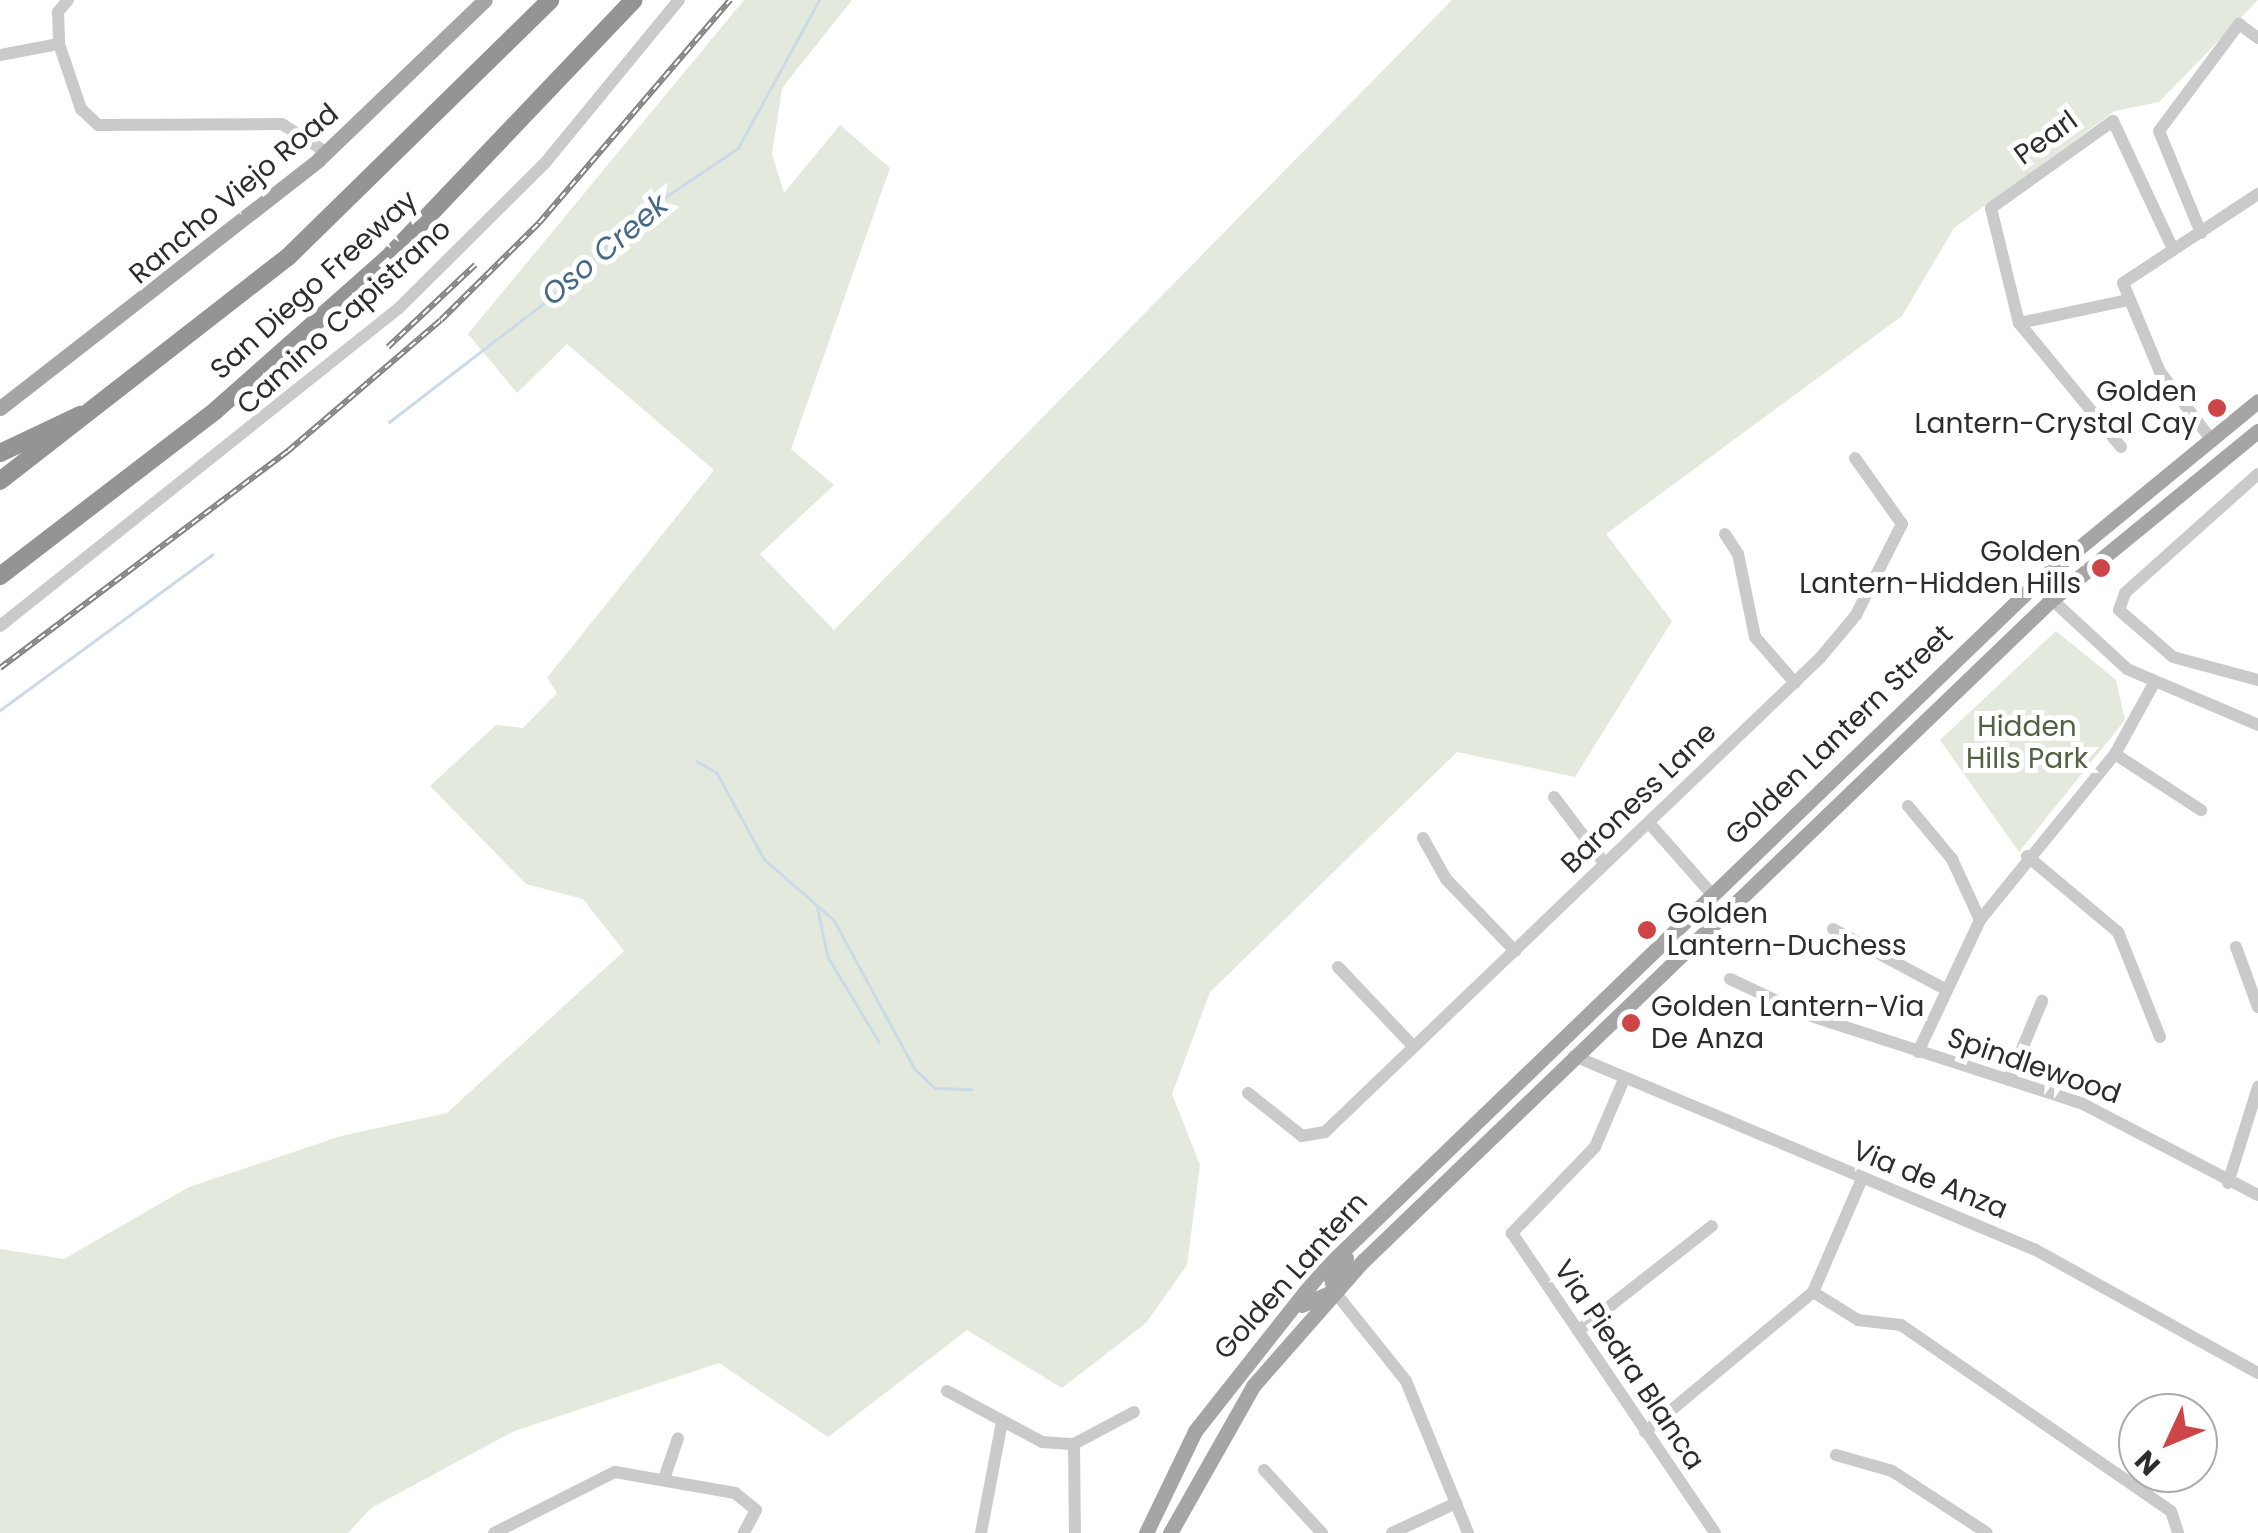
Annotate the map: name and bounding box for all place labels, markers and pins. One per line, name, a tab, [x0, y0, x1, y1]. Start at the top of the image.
place label: Golden Lantern-Crystal Cay	[1914, 375, 2197, 441]
marker: Golden Lantern-Crystal Cay	[2206, 397, 2228, 419]
place label: Golden Lantern-Hidden Hills	[1799, 535, 2081, 601]
marker: Golden Lantern-Hidden Hills	[2090, 557, 2112, 579]
place label: Golden Lantern-Duchess	[1667, 897, 1907, 963]
marker: Golden Lantern-Duchess	[1636, 919, 1658, 941]
place label: Golden Lantern-Via De Anza	[1651, 990, 1924, 1056]
marker: Golden Lantern-Via De Anza	[1620, 1012, 1642, 1034]

